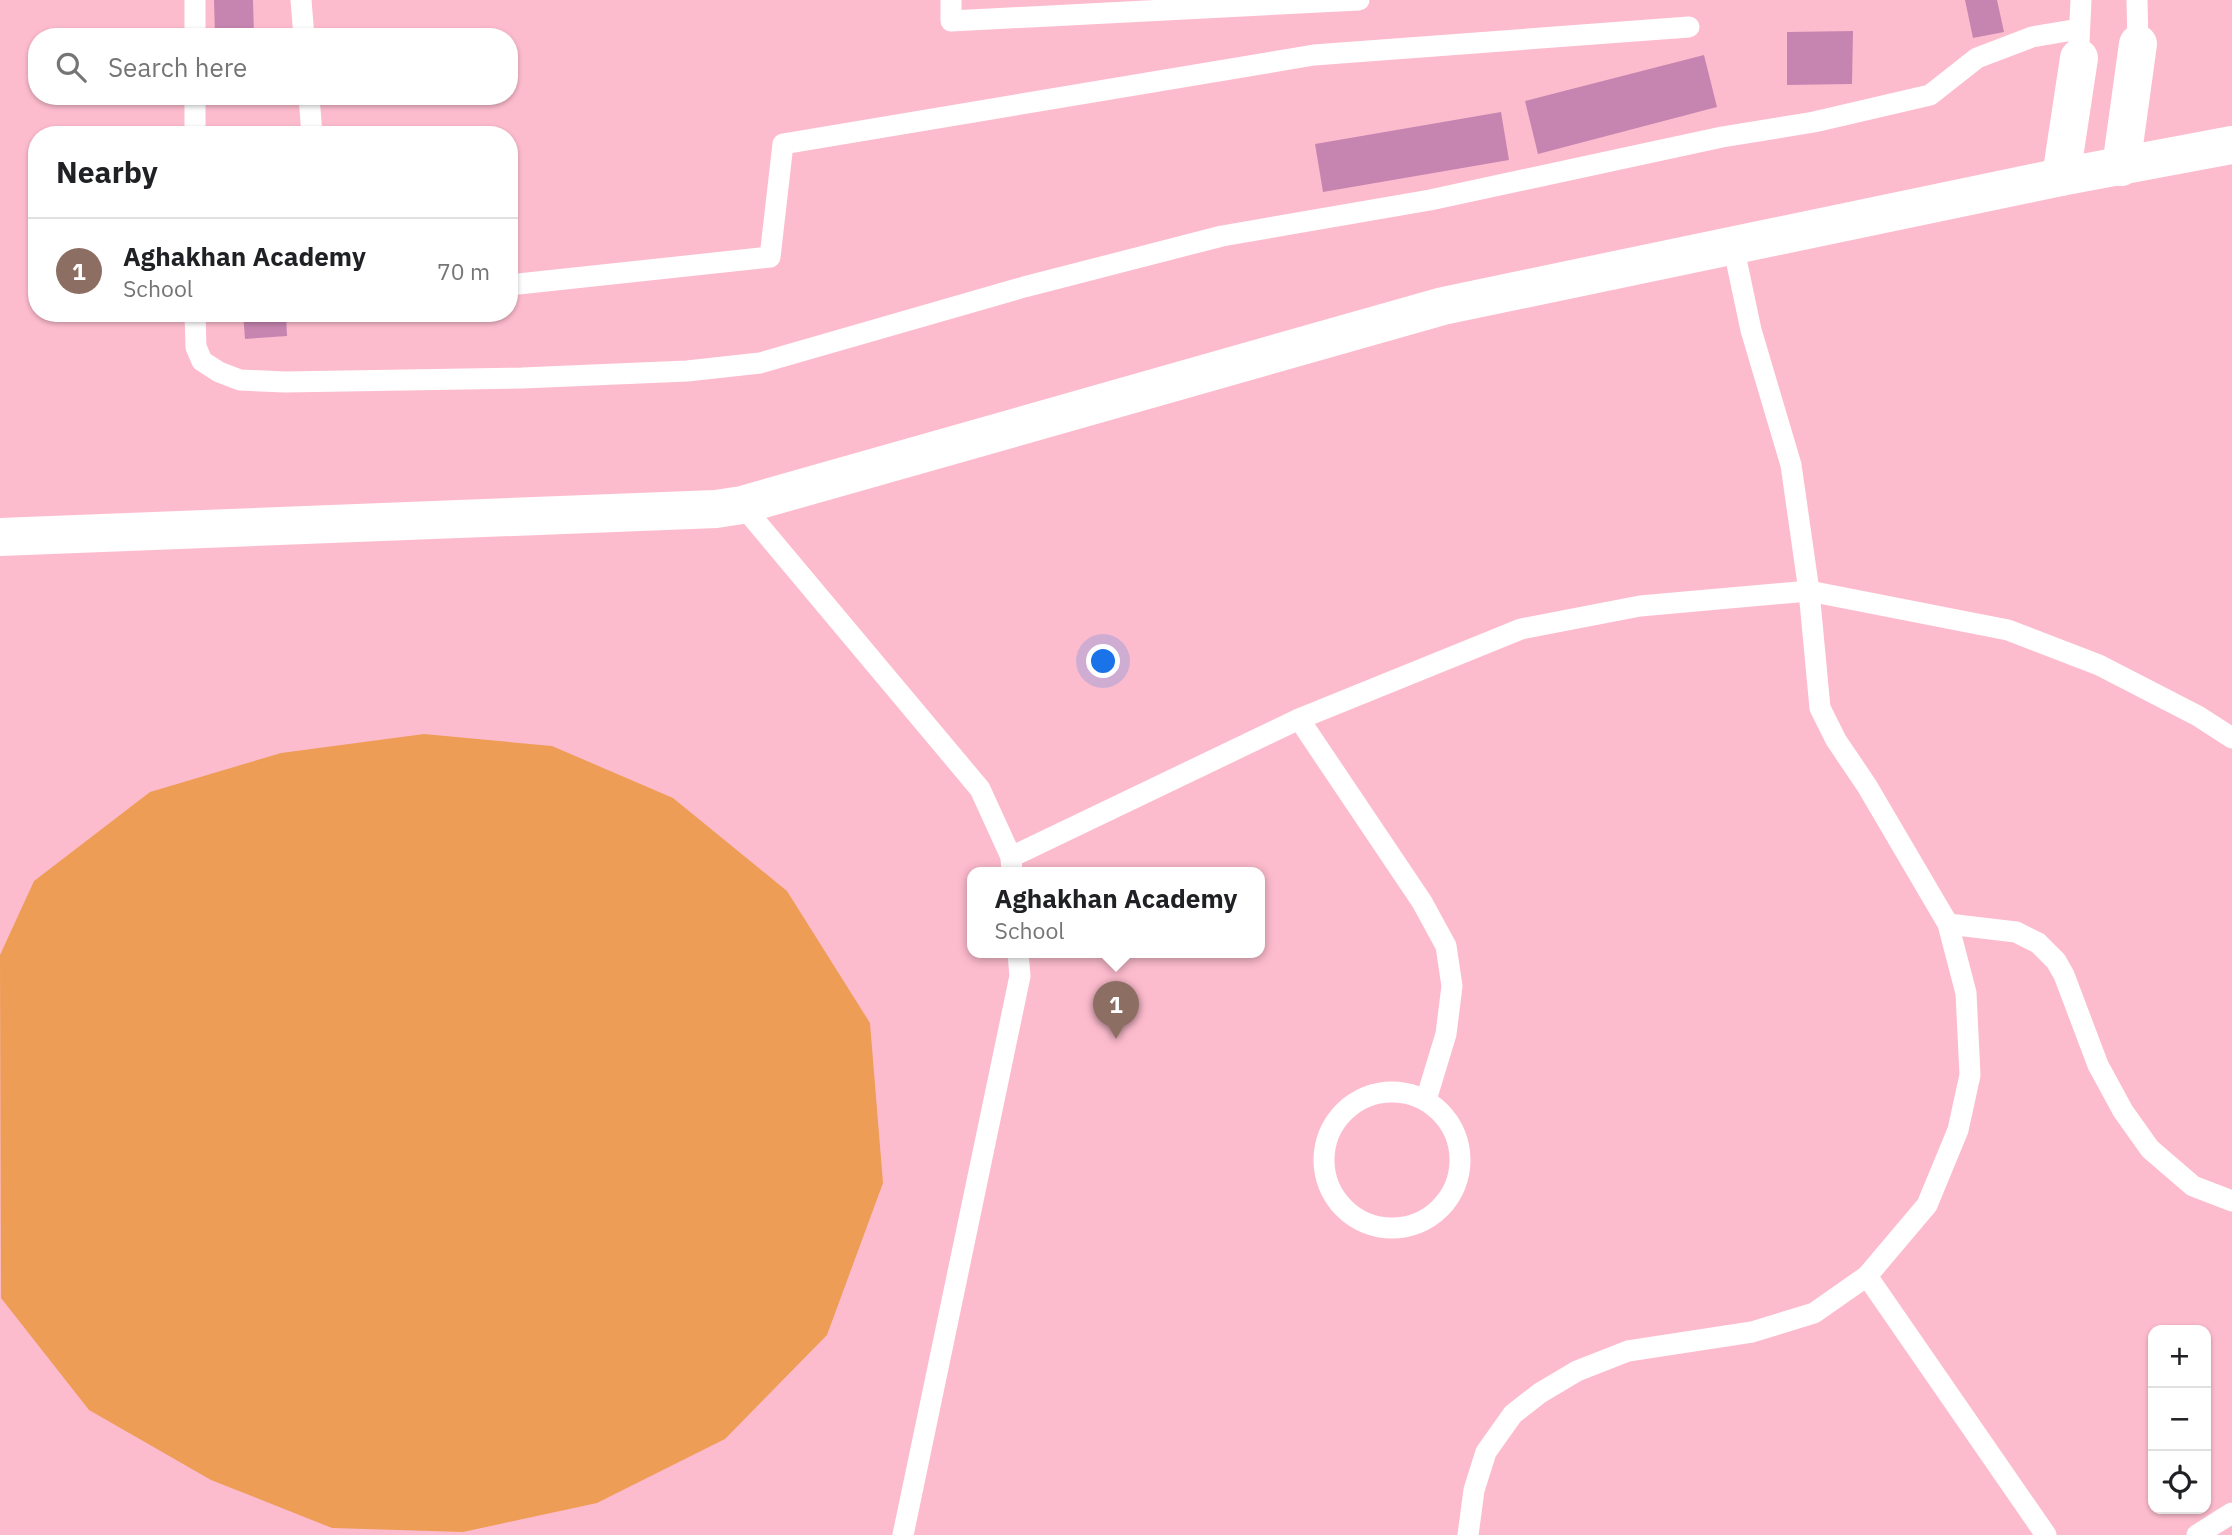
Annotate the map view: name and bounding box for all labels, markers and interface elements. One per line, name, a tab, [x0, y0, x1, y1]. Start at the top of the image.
search box	[28, 28, 518, 105]
icon: search	[52, 48, 90, 86]
text: Search here	[108, 50, 247, 84]
text: Nearby	[56, 152, 158, 191]
text: Aghakhan Academy	[123, 239, 366, 273]
text: 1	[72, 256, 86, 286]
text: 70 m	[437, 256, 490, 286]
text: School	[123, 273, 193, 303]
your location	[1086, 644, 1120, 678]
popup	[967, 867, 1265, 958]
text: Aghakhan Academy	[995, 881, 1237, 915]
text: School	[995, 915, 1065, 945]
pin: 1	[1093, 981, 1139, 1039]
map controls	[2148, 1325, 2211, 1514]
button: +	[2148, 1325, 2211, 1388]
button: −	[2148, 1388, 2211, 1451]
button: locate	[2148, 1451, 2211, 1514]

